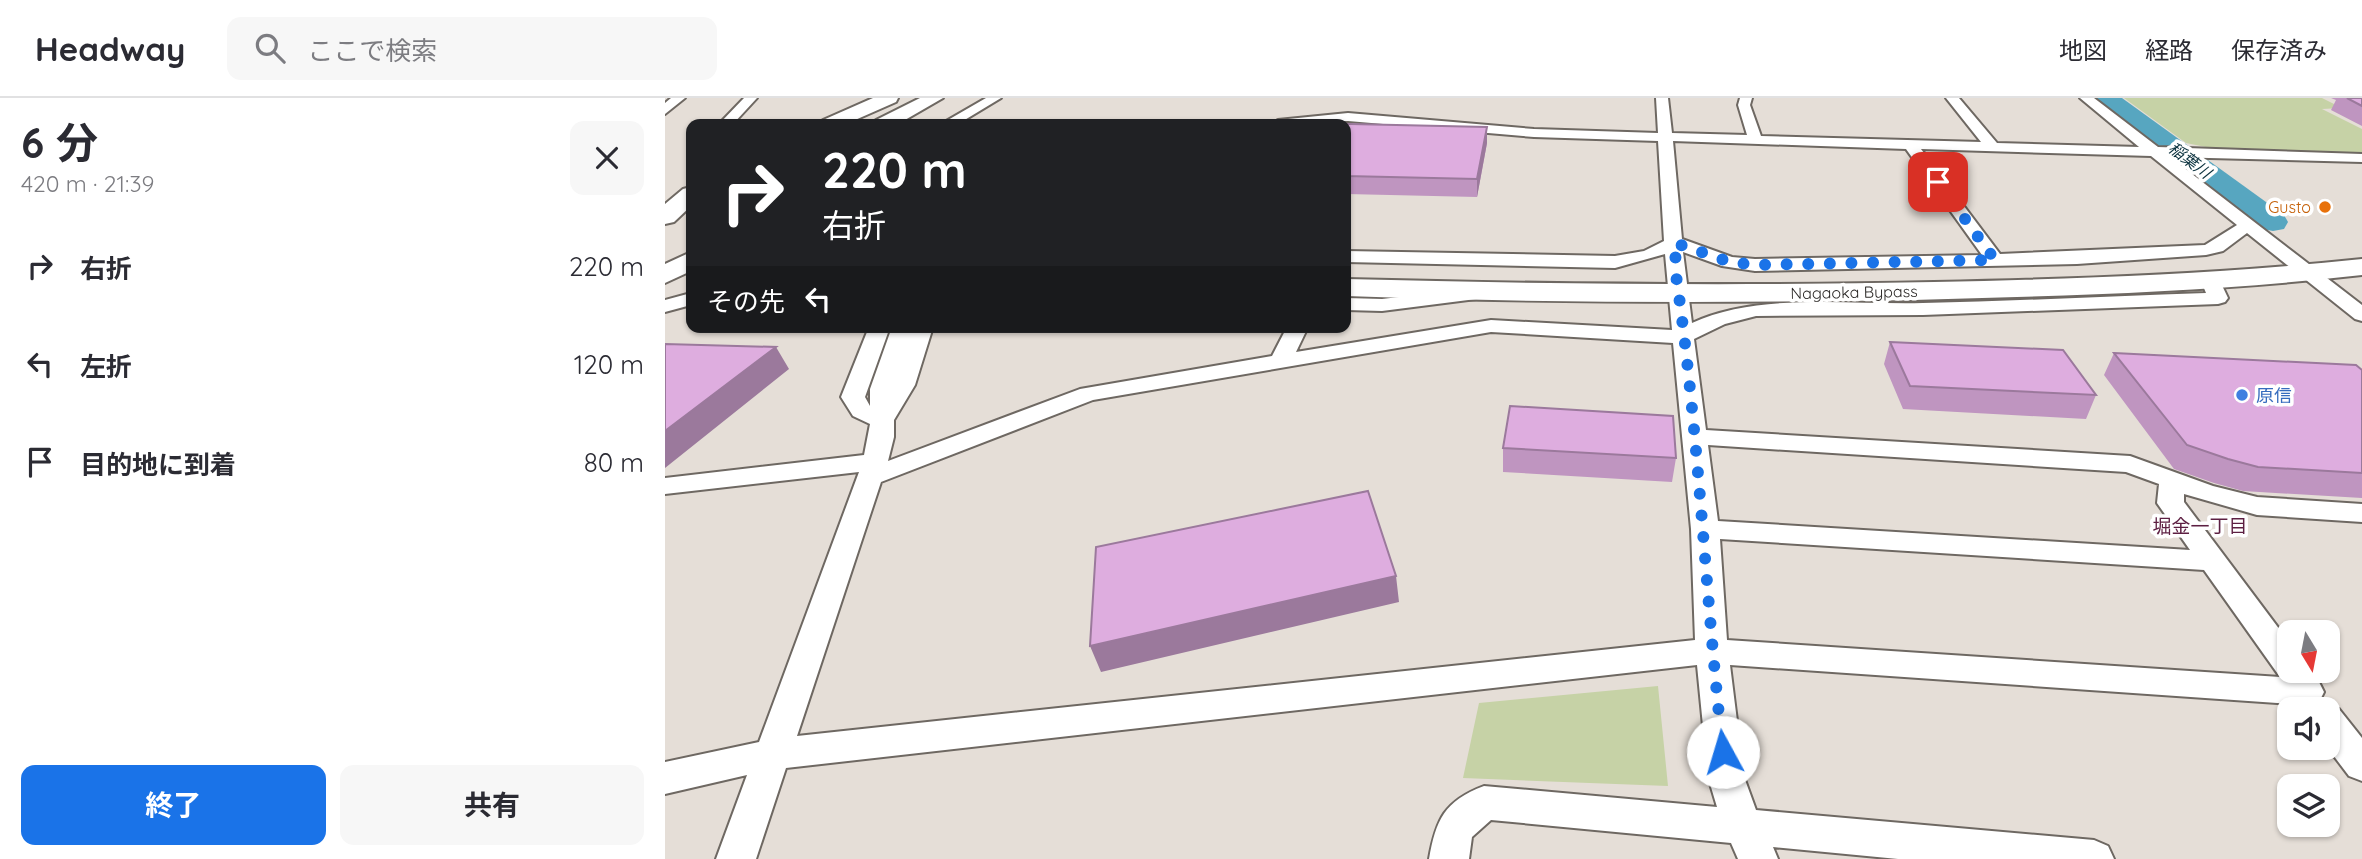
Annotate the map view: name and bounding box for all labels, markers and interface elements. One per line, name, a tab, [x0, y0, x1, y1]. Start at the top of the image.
search box	[227, 17, 717, 80]
text: Headway	[35, 28, 185, 69]
icon: search	[251, 29, 289, 67]
text: ここで検索	[307, 34, 437, 67]
text: 地図	[2059, 35, 2107, 65]
text: 経路	[2145, 35, 2193, 65]
text: 保存済み	[2231, 35, 2327, 65]
text: 6 分	[21, 116, 98, 169]
button: close	[570, 121, 644, 195]
water label: 稲葉川	[2165, 138, 2217, 184]
text: 220 m	[822, 139, 967, 200]
icon: right	[707, 147, 798, 238]
pin	[1908, 152, 1968, 212]
icon: arrive	[1919, 163, 1957, 201]
text: 420 m · 21:39	[21, 169, 154, 198]
place label: Gusto	[2268, 197, 2311, 217]
marker: Gusto	[2317, 199, 2333, 215]
text: 右折	[822, 205, 886, 245]
icon: right	[21, 247, 59, 285]
text: 220 m	[569, 250, 644, 283]
text: 右折	[80, 252, 132, 285]
icon: left	[799, 280, 837, 318]
street label: Nagaoka Bypass	[1790, 281, 1918, 303]
text: その先	[707, 285, 785, 318]
icon: left	[21, 345, 59, 383]
text: 120 m	[574, 348, 644, 381]
text: 左折	[80, 350, 132, 383]
place label: 原信	[2256, 384, 2292, 407]
marker: 原信	[2234, 387, 2250, 403]
icon: arrive	[21, 443, 59, 481]
text: 80 m	[584, 446, 644, 479]
text: 目的地に到着	[80, 448, 236, 481]
district label: 堀金一丁目	[2152, 514, 2248, 538]
north arrow	[2277, 620, 2340, 682]
map controls	[2277, 620, 2340, 837]
button: sound	[2277, 697, 2340, 760]
position arrow	[1686, 715, 1760, 789]
button: 終了	[21, 765, 326, 845]
button: 共有	[340, 765, 644, 845]
button: layers	[2277, 774, 2340, 837]

